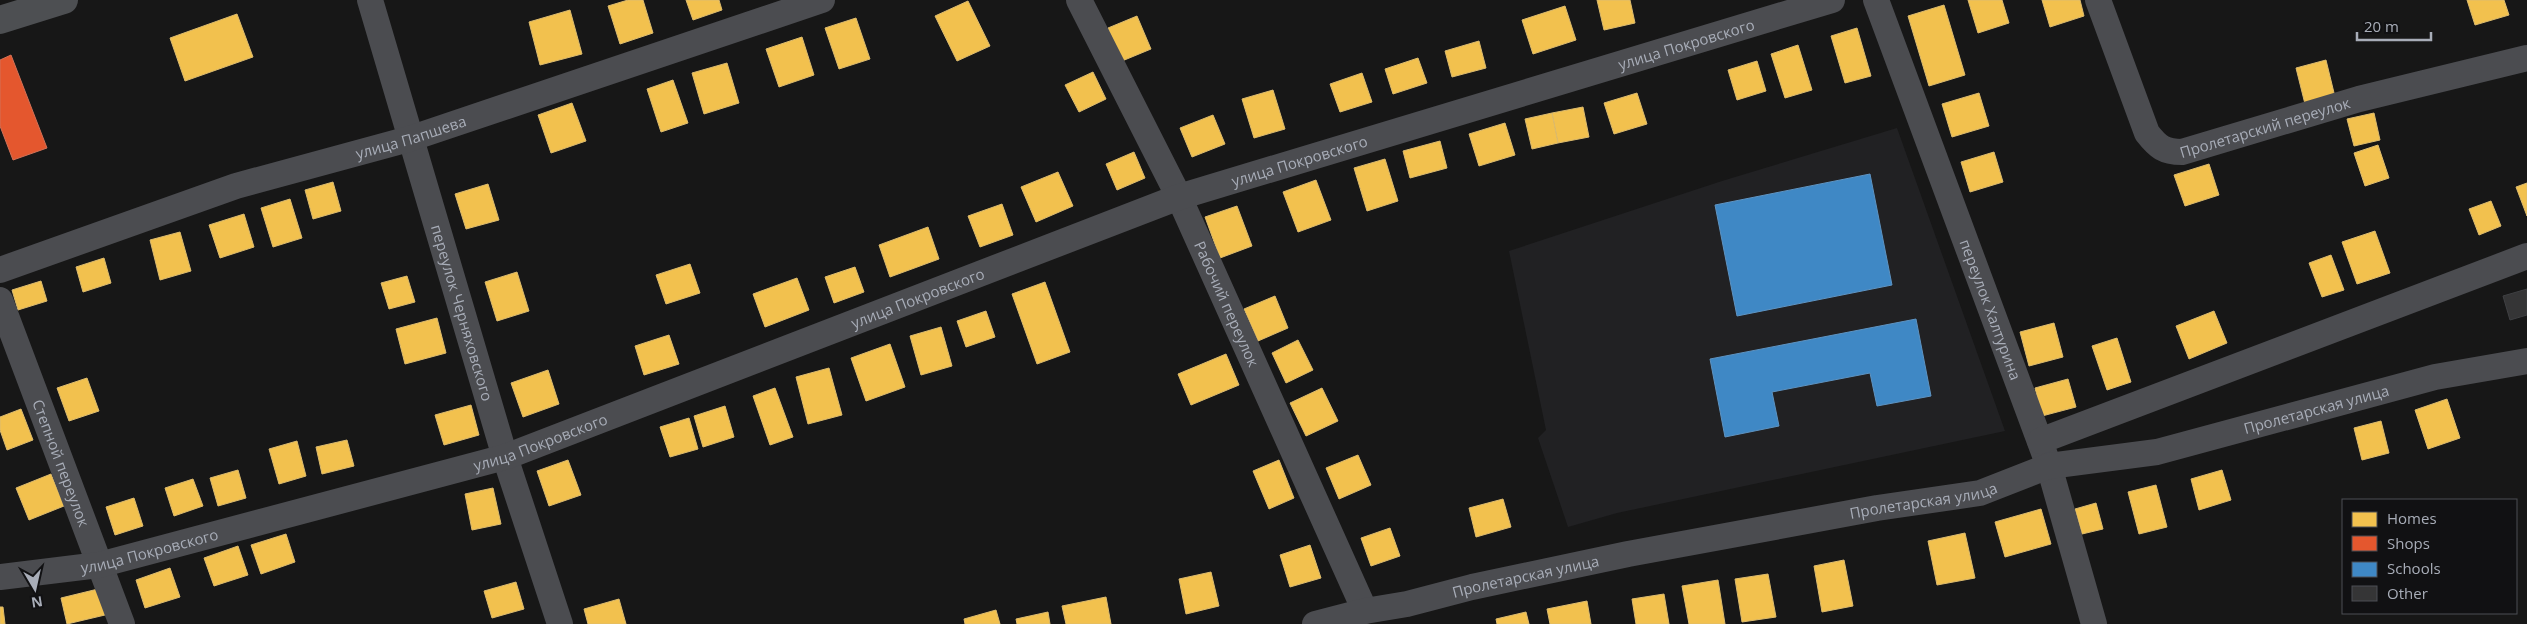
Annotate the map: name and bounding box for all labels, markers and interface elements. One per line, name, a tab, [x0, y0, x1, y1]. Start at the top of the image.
scale bar	[2357, 10, 2431, 42]
street label: улица Покровского	[1616, 14, 1757, 74]
text: 20 m	[2364, 16, 2399, 36]
street label: Пролетарский переулок	[2177, 92, 2353, 162]
street label: улица Папшева	[353, 111, 469, 163]
street label: улица Покровского	[1229, 131, 1370, 191]
street label: переулок Черняховского	[427, 222, 498, 403]
street label: переулок Халтурина	[1956, 236, 2026, 383]
street label: Рабочий переулок	[1190, 238, 1264, 370]
street label: улица Покровского	[848, 263, 987, 333]
street label: Пролетарская улица	[2241, 380, 2391, 438]
street label: Степной переулок	[28, 396, 94, 530]
street label: улица Покровского	[471, 409, 610, 475]
street label: Пролетарская улица	[1848, 477, 2000, 523]
legend	[2342, 499, 2517, 614]
text: Homes	[2387, 508, 2437, 528]
street label: улица Покровского	[80, 524, 220, 577]
text: Shops	[2387, 533, 2430, 553]
street label: Пролетарская улица	[1450, 550, 1601, 602]
text: Schools	[2387, 558, 2441, 578]
north arrow	[10, 564, 60, 614]
text: Other	[2387, 583, 2428, 603]
text: N	[30, 592, 44, 613]

